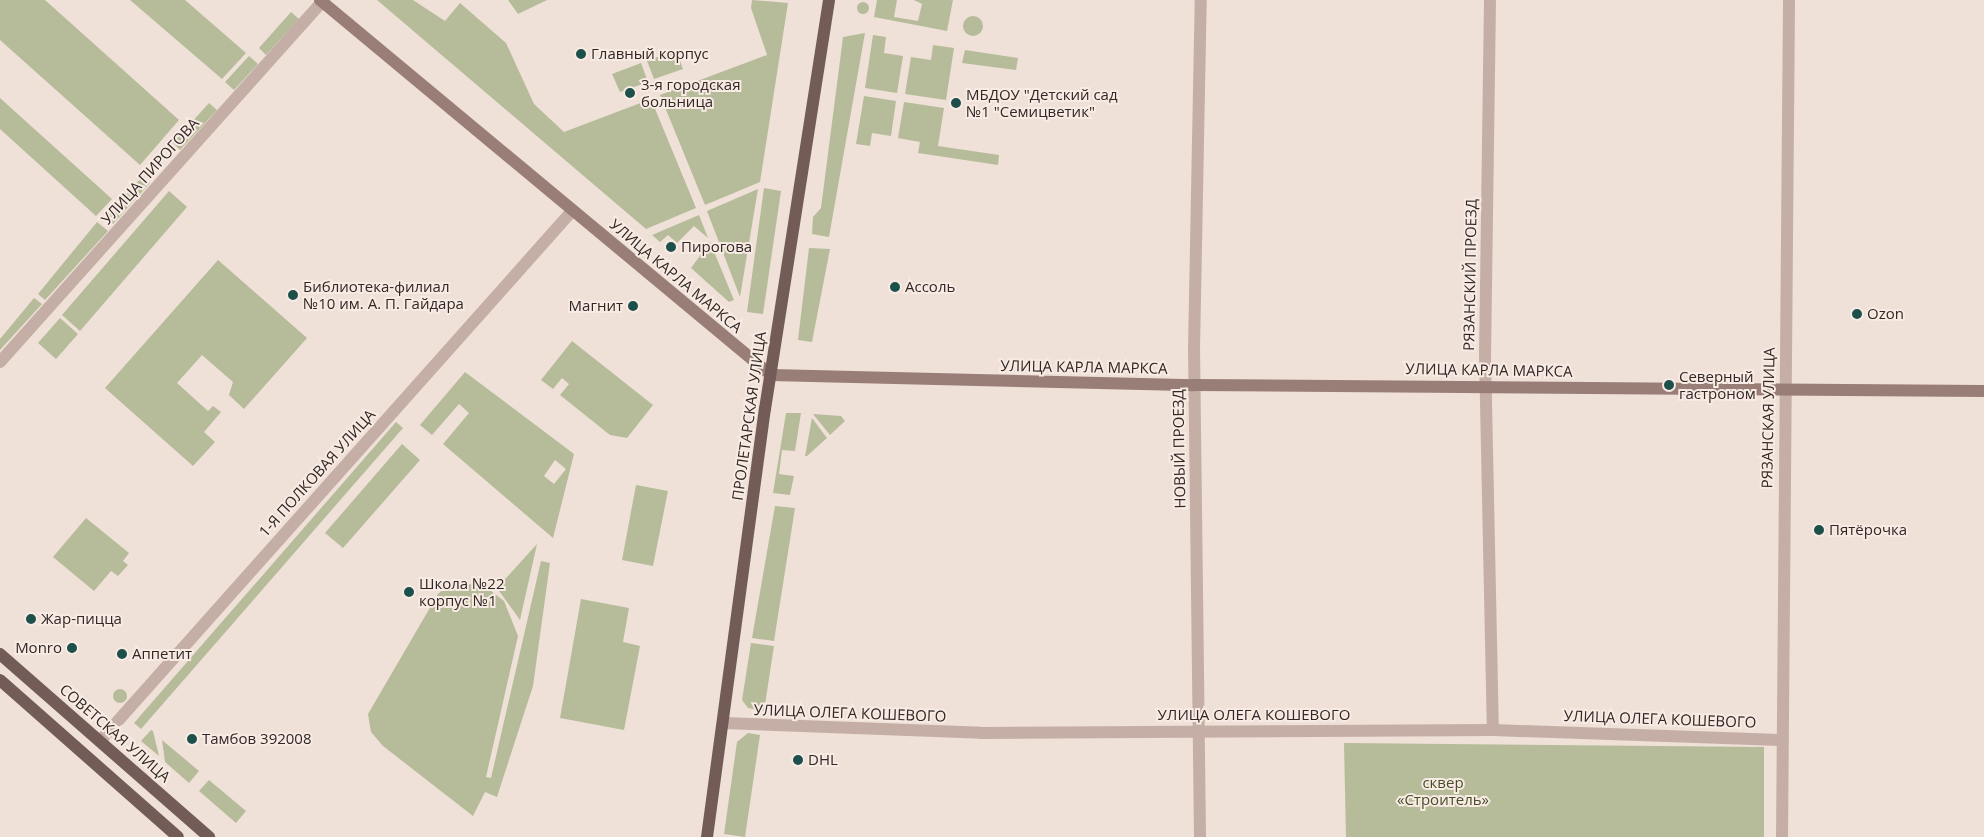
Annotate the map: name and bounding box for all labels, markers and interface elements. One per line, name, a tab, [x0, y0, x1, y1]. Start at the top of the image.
place label: Главный корпус	[591, 45, 709, 63]
marker: Главный корпус	[575, 48, 587, 60]
place label: 3-я городская больница	[641, 75, 740, 110]
place label: МБДОУ "Детский сад №1 "Семицветик"	[966, 85, 1118, 120]
marker: 3-я городская больница	[623, 86, 637, 100]
marker: МБДОУ "Детский сад №1 "Семицветик"	[950, 97, 962, 109]
street label: УЛИЦА ПИРОГОВА	[97, 114, 203, 228]
street label: РЯЗАНСКИЙ ПРОЕЗД	[1460, 199, 1480, 351]
street label: УЛИЦА КАРЛА МАРКСА	[606, 215, 746, 337]
place label: Пирогова	[681, 238, 752, 256]
marker: Пирогова	[665, 241, 677, 253]
place label: Библиотека-филиал №10 им. А. П. Гайдара	[303, 277, 464, 312]
place label: Ассоль	[905, 278, 955, 296]
marker: Ассоль	[889, 281, 901, 293]
marker: Библиотека-филиал №10 им. А. П. Гайдара	[287, 289, 299, 301]
place label: Магнит	[569, 297, 623, 315]
marker: Магнит	[627, 300, 639, 312]
place label: Ozon	[1867, 305, 1904, 323]
marker: Ozon	[1851, 308, 1863, 320]
street label: ПРОЛЕТАРСКАЯ УЛИЦА	[728, 330, 770, 502]
street label: РЯЗАНСКАЯ УЛИЦА	[1758, 347, 1778, 489]
street label: УЛИЦА КАРЛА МАРКСА	[1000, 357, 1168, 377]
street label: УЛИЦА КАРЛА МАРКСА	[1405, 360, 1573, 380]
place label: Северный гастроном	[1679, 367, 1756, 402]
marker: Северный гастроном	[1663, 379, 1675, 391]
street label: НОВЫЙ ПРОЕЗД	[1169, 389, 1189, 509]
street label: 1-Я ПОЛКОВАЯ УЛИЦА	[255, 406, 379, 540]
place label: Пятёрочка	[1829, 521, 1907, 539]
marker: Пятёрочка	[1813, 524, 1825, 536]
place label: Школа №22 корпус №1	[419, 574, 504, 609]
marker: Школа №22 корпус №1	[403, 586, 415, 598]
place label: Жар-пицца	[41, 610, 122, 628]
marker: Жар-пицца	[25, 613, 37, 625]
place label: Monro	[15, 639, 62, 657]
marker: Monro	[66, 642, 78, 654]
place label: Аппетит	[132, 645, 192, 663]
marker: Аппетит	[116, 648, 128, 660]
street label: СОВЕТСКАЯ УЛИЦА	[56, 680, 174, 786]
street label: УЛИЦА ОЛЕГА КОШЕВОГО	[753, 701, 947, 725]
street label: УЛИЦА ОЛЕГА КОШЕВОГО	[1158, 706, 1350, 724]
street label: УЛИЦА ОЛЕГА КОШЕВОГО	[1563, 707, 1757, 731]
place label: Тамбов 392008	[202, 730, 312, 748]
marker: Тамбов 392008	[186, 733, 198, 745]
place label: DHL	[808, 751, 838, 769]
marker: DHL	[792, 754, 804, 766]
park label: сквер «Строитель»	[1397, 773, 1489, 808]

